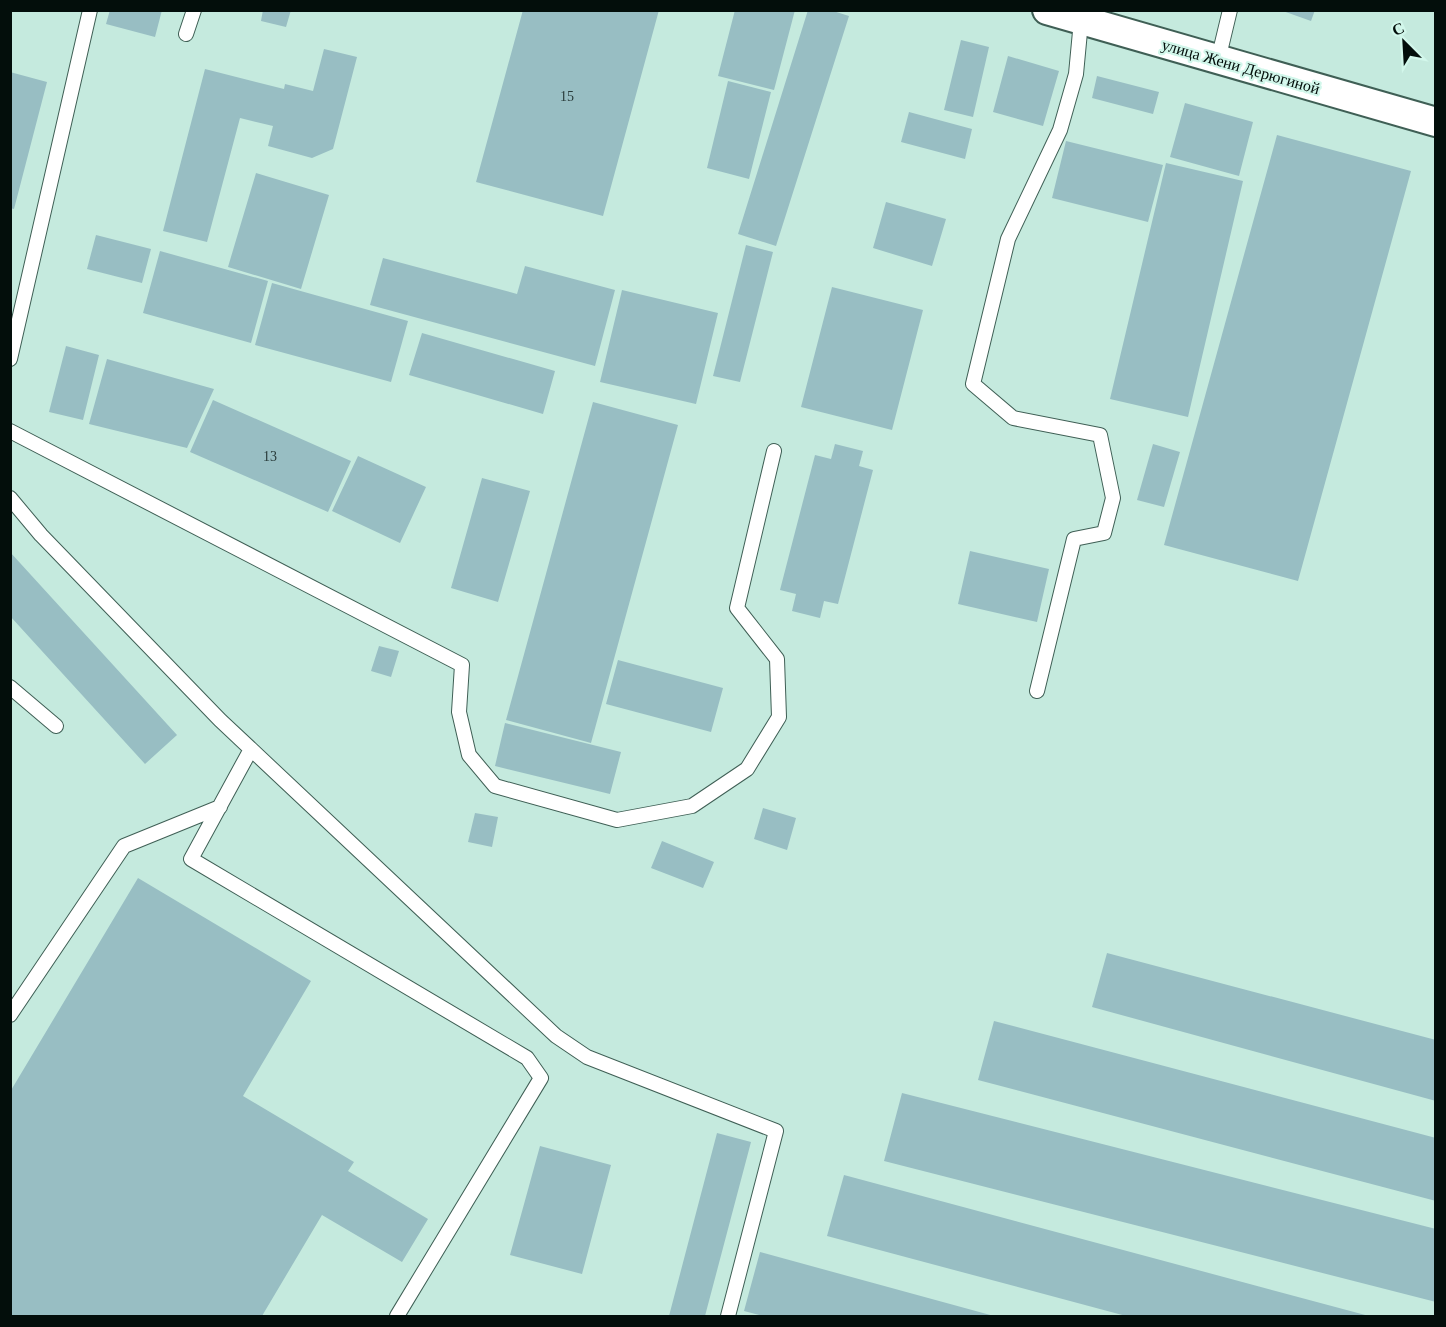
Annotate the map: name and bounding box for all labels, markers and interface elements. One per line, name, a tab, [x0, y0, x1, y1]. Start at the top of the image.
north arrow	[1374, 12, 1434, 72]
text: С	[1389, 19, 1407, 39]
street label: улица Жени Дерюгиной	[1160, 36, 1322, 98]
house number: 15	[560, 89, 574, 104]
house number: 13	[263, 449, 277, 464]

